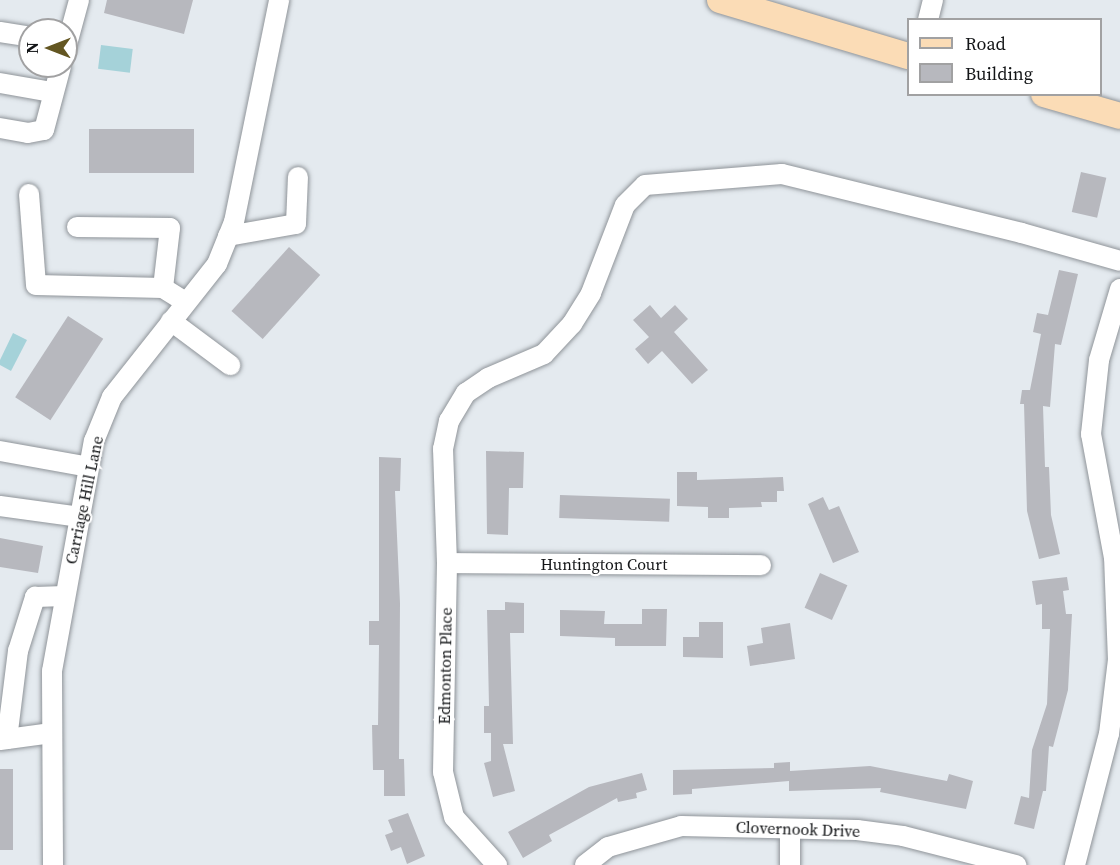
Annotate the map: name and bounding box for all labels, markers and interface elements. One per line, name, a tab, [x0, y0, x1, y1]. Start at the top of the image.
north arrow	[18, 18, 78, 78]
legend	[907, 18, 1102, 96]
text: Road	[965, 31, 1006, 56]
text: N	[21, 42, 43, 54]
text: Building	[965, 61, 1033, 86]
street label: Carriage Hill Lane	[61, 434, 107, 566]
street label: Huntington Court	[541, 554, 667, 574]
street label: Edmonton Place	[434, 607, 456, 725]
street label: Clovernook Drive	[735, 817, 861, 841]

